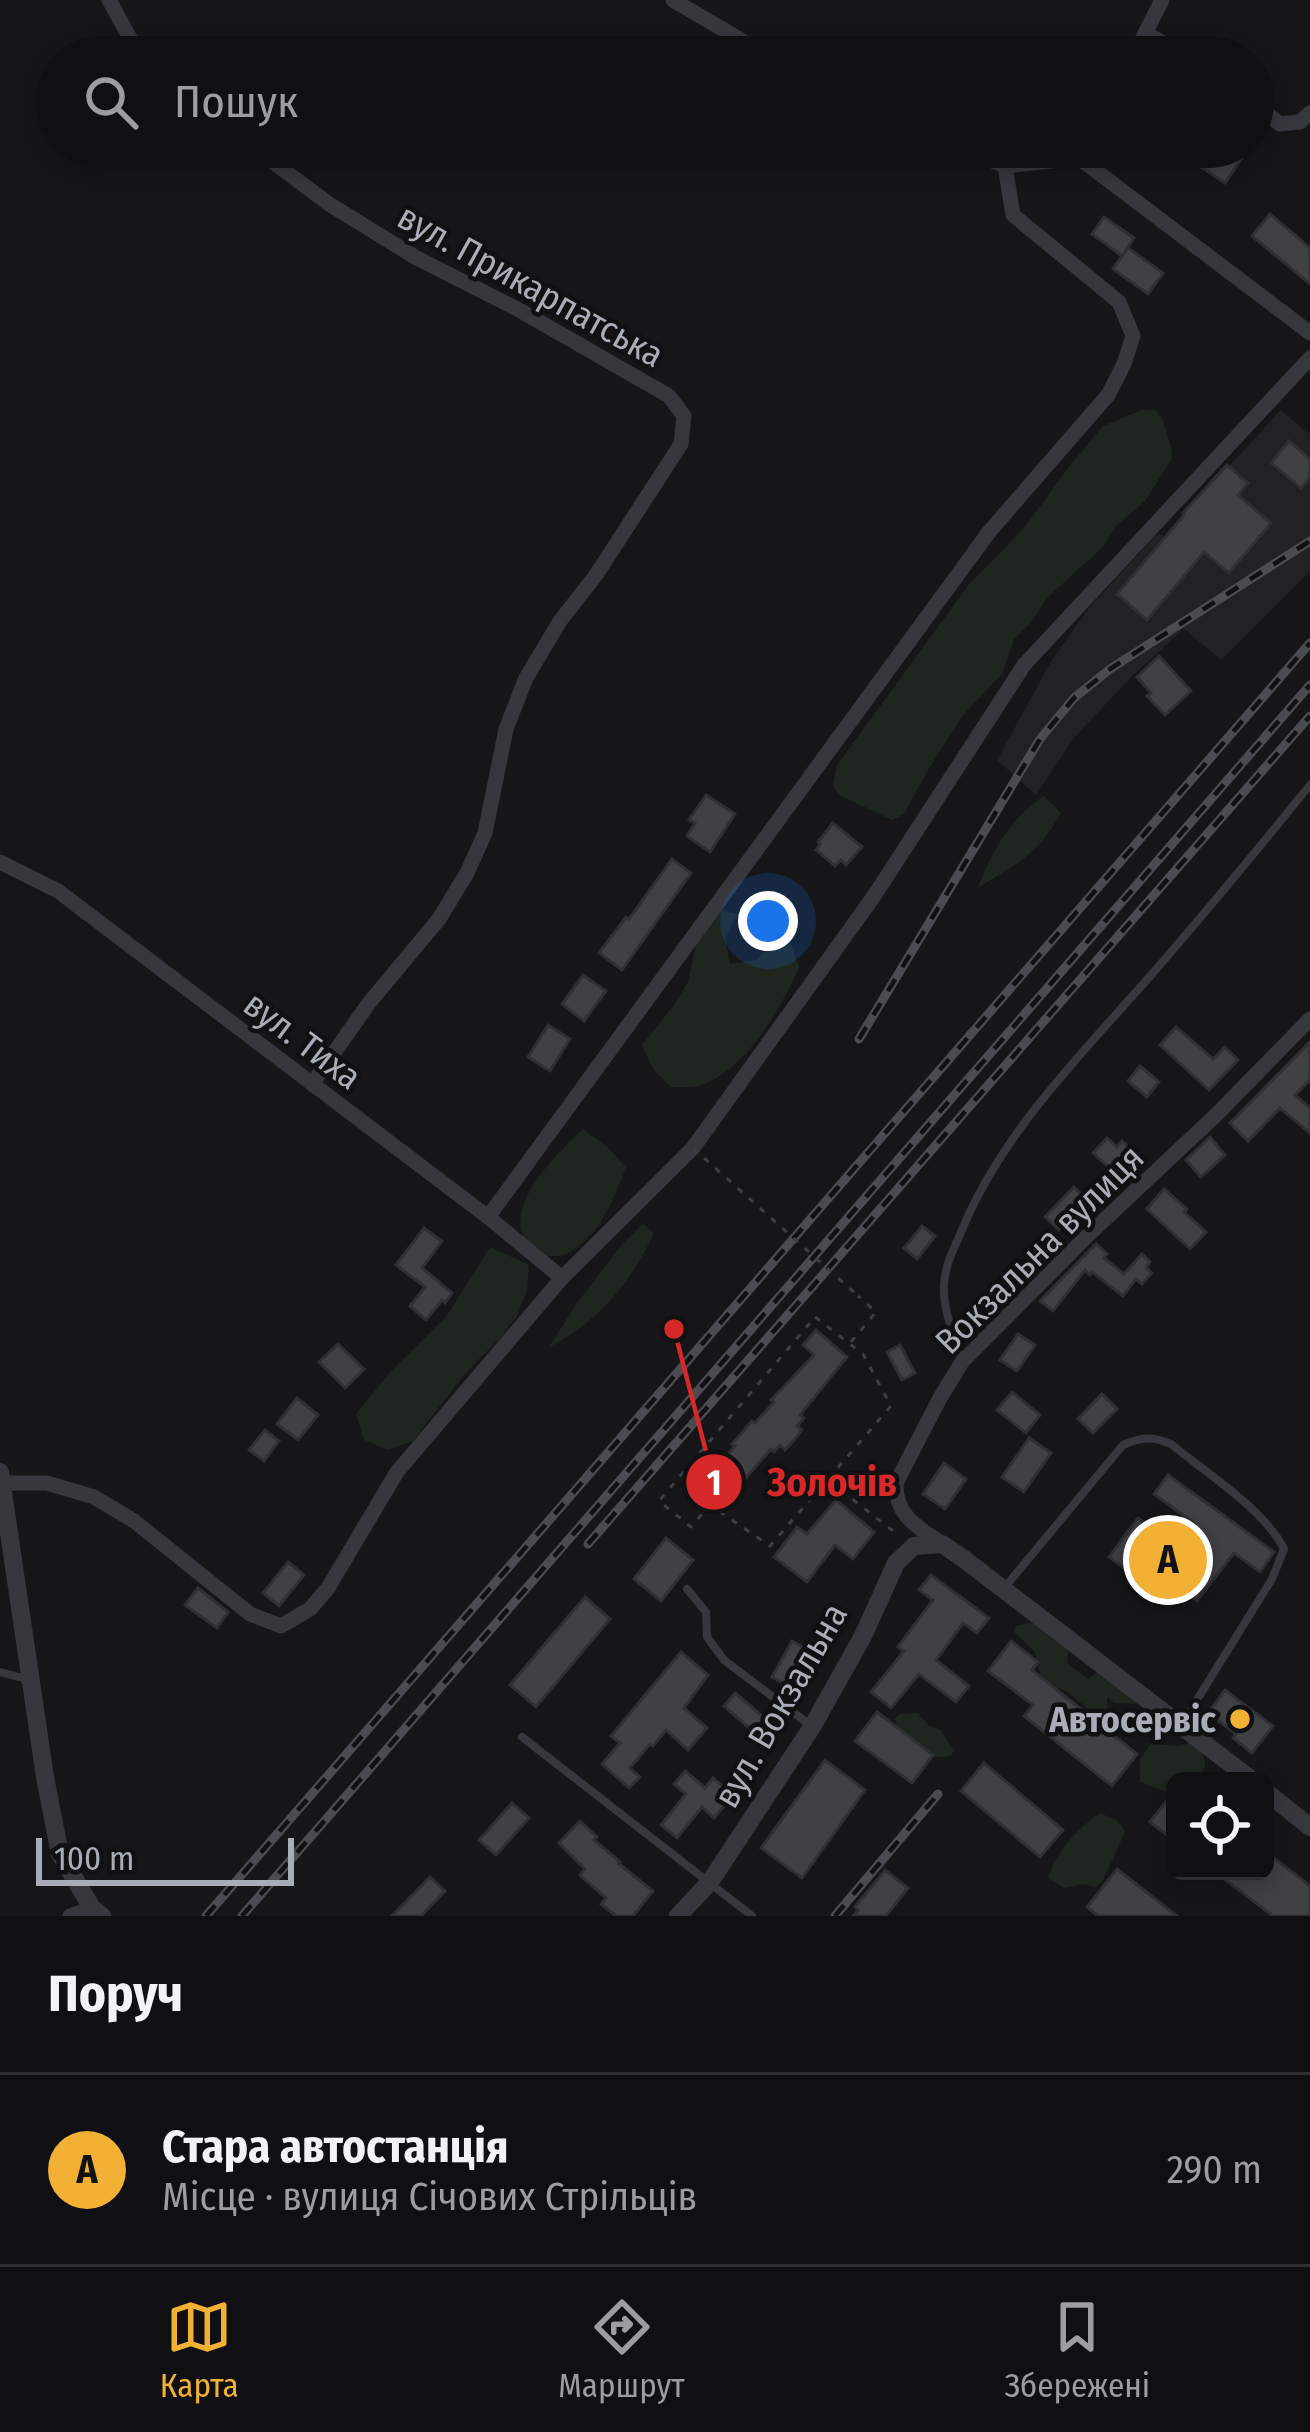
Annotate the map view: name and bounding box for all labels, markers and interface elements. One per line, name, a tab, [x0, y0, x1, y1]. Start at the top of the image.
search box	[36, 36, 1274, 168]
icon: search	[78, 69, 144, 135]
text: Пошук	[174, 75, 298, 129]
street label: вул. Прикарпатська	[390, 195, 671, 377]
your location	[738, 891, 798, 951]
street label: вул. Тиха	[235, 982, 370, 1099]
street label: Вокзальна вулиця	[926, 1136, 1153, 1363]
callout: Золочів	[684, 1445, 921, 1520]
text: Золочів	[766, 1460, 897, 1506]
text: 1	[706, 1461, 722, 1505]
pin: A	[1129, 1515, 1207, 1605]
street label: вул. Вокзальна	[705, 1595, 857, 1816]
place label: Автосервіс	[1048, 1698, 1216, 1742]
marker: Автосервіс	[1227, 1706, 1253, 1732]
map controls	[1166, 1772, 1274, 1880]
button: locate	[1166, 1772, 1274, 1880]
scale bar	[36, 1832, 294, 1885]
text: 100 m	[54, 1839, 134, 1879]
text: Поруч	[48, 1963, 183, 2025]
text: Стара автостанція	[162, 2120, 509, 2174]
text: A	[76, 2147, 98, 2193]
text: 290 m	[1167, 2147, 1262, 2193]
text: Місце · вулиця Січових Стрільців	[162, 2174, 697, 2220]
tab: Карта	[160, 2294, 239, 2406]
tab: Маршрут	[558, 2294, 685, 2406]
tab: Збережені	[1004, 2294, 1150, 2406]

